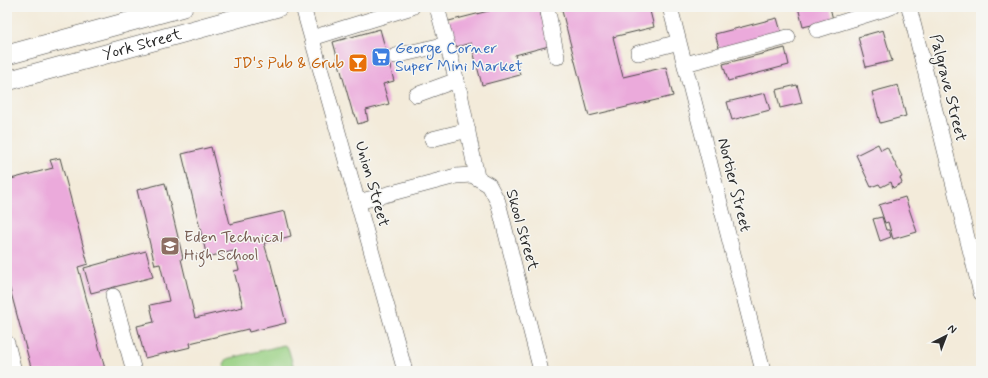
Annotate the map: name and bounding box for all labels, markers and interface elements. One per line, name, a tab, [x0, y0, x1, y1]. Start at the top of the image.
street label: York Street	[100, 23, 184, 65]
street label: Palgrave Street	[924, 32, 972, 144]
place label: George Corner Super Mini Market	[395, 38, 523, 77]
supermarket icon: George Corner Super Mini Market	[370, 46, 392, 68]
bar icon: JD's Pub & Grub	[347, 52, 369, 74]
place label: JD's Pub & Grub	[233, 53, 344, 74]
street label: Nortier Street	[712, 136, 756, 234]
street label: Union Street	[350, 139, 394, 230]
street label: Skool Street	[500, 187, 544, 274]
place label: Eden Technical High School	[184, 227, 283, 267]
school or university icon: Eden Technical High School	[159, 235, 181, 257]
north arrow	[926, 316, 966, 356]
text: N	[945, 322, 959, 337]

